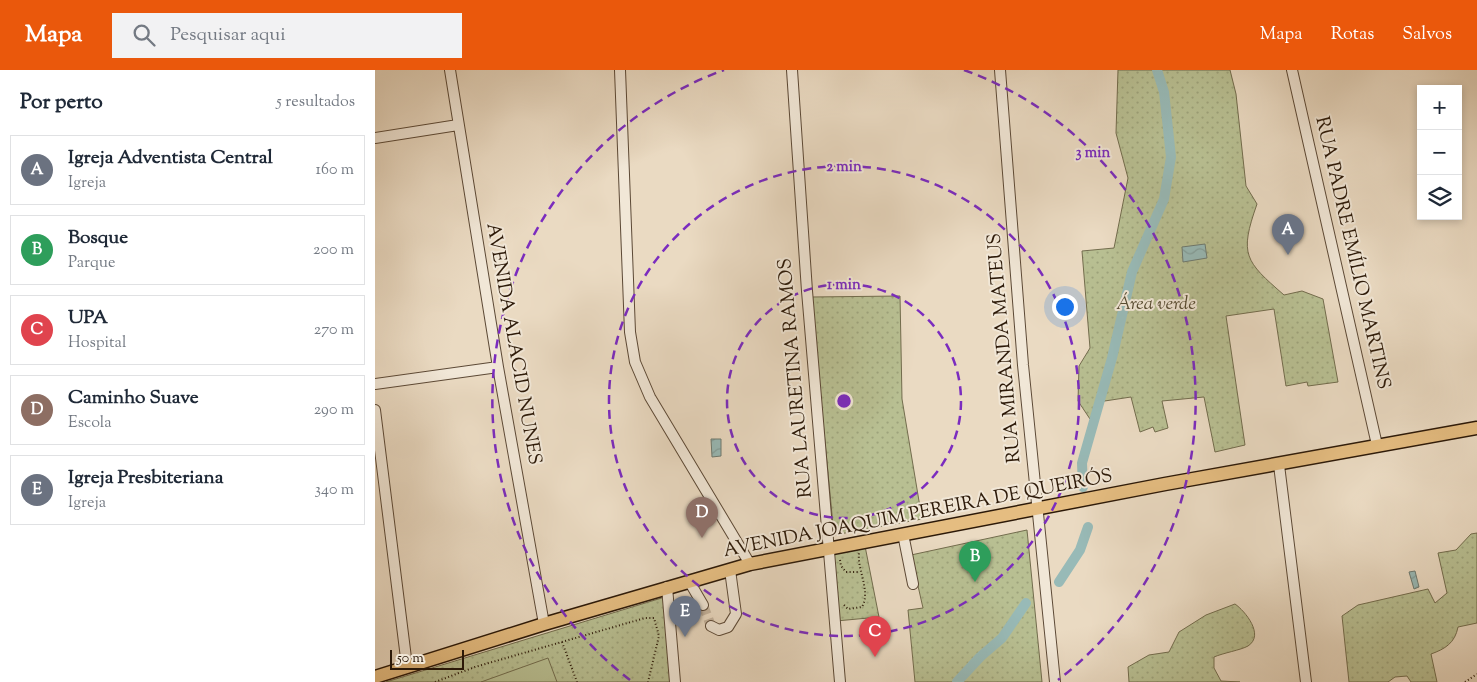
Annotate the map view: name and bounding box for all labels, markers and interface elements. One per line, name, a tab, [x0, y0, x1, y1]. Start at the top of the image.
search box	[112, 13, 462, 58]
text: Mapa	[25, 18, 82, 52]
icon: search	[130, 21, 158, 49]
text: Pesquisar aqui	[170, 22, 286, 49]
text: Mapa	[1260, 22, 1303, 48]
text: Rotas	[1331, 22, 1374, 48]
text: Salvos	[1402, 22, 1452, 48]
map controls	[1417, 85, 1462, 220]
button: +	[1417, 85, 1462, 130]
text: Por perto	[20, 88, 103, 118]
text: 5 resultados	[276, 91, 355, 114]
street label: RUA PADRE EMÍLIO MARTINS	[1307, 114, 1397, 392]
button: −	[1417, 130, 1462, 175]
text: 3 min	[1076, 143, 1111, 164]
text: Igreja Adventista Central	[68, 145, 273, 172]
text: 2 min	[826, 157, 862, 178]
text: A	[31, 159, 44, 182]
text: 160 m	[316, 159, 354, 182]
text: Igreja	[68, 172, 106, 195]
button: layers	[1417, 175, 1462, 220]
pin: A	[1272, 214, 1304, 255]
street label: AVENIDA ALACID NUNES	[478, 221, 548, 467]
text: Bosque	[68, 225, 128, 252]
street label: RUA MIRANDA MATEUS	[981, 232, 1029, 464]
text: B	[32, 239, 42, 262]
text: 200 m	[313, 239, 354, 262]
text: Parque	[68, 252, 115, 275]
street label: RUA LAURETINA RAMOS	[772, 257, 820, 499]
text: 1 min	[827, 275, 861, 296]
park label: Área verde	[1116, 291, 1196, 318]
your location	[1052, 294, 1078, 320]
text: UPA	[68, 305, 108, 332]
text: C	[31, 319, 43, 342]
text: 270 m	[314, 319, 354, 342]
text: Hospital	[68, 332, 126, 355]
text: Caminho Suave	[68, 385, 199, 412]
centre of rings	[835, 392, 853, 410]
text: D	[31, 399, 43, 422]
text: 290 m	[314, 399, 354, 422]
text: Escola	[68, 412, 112, 435]
street label: AVENIDA JOAQUIM PEREIRA DE QUEIRÓS	[721, 463, 1115, 565]
text: Igreja Presbiteriana	[68, 465, 223, 492]
text: E	[32, 479, 42, 502]
text: 340 m	[315, 479, 354, 502]
text: Igreja	[68, 492, 106, 515]
pin: D	[686, 497, 718, 538]
pin: B	[959, 541, 991, 582]
pin: E	[669, 596, 701, 637]
pin: C	[859, 616, 891, 657]
scale bar	[390, 647, 464, 670]
text: 50 m	[397, 649, 424, 669]

